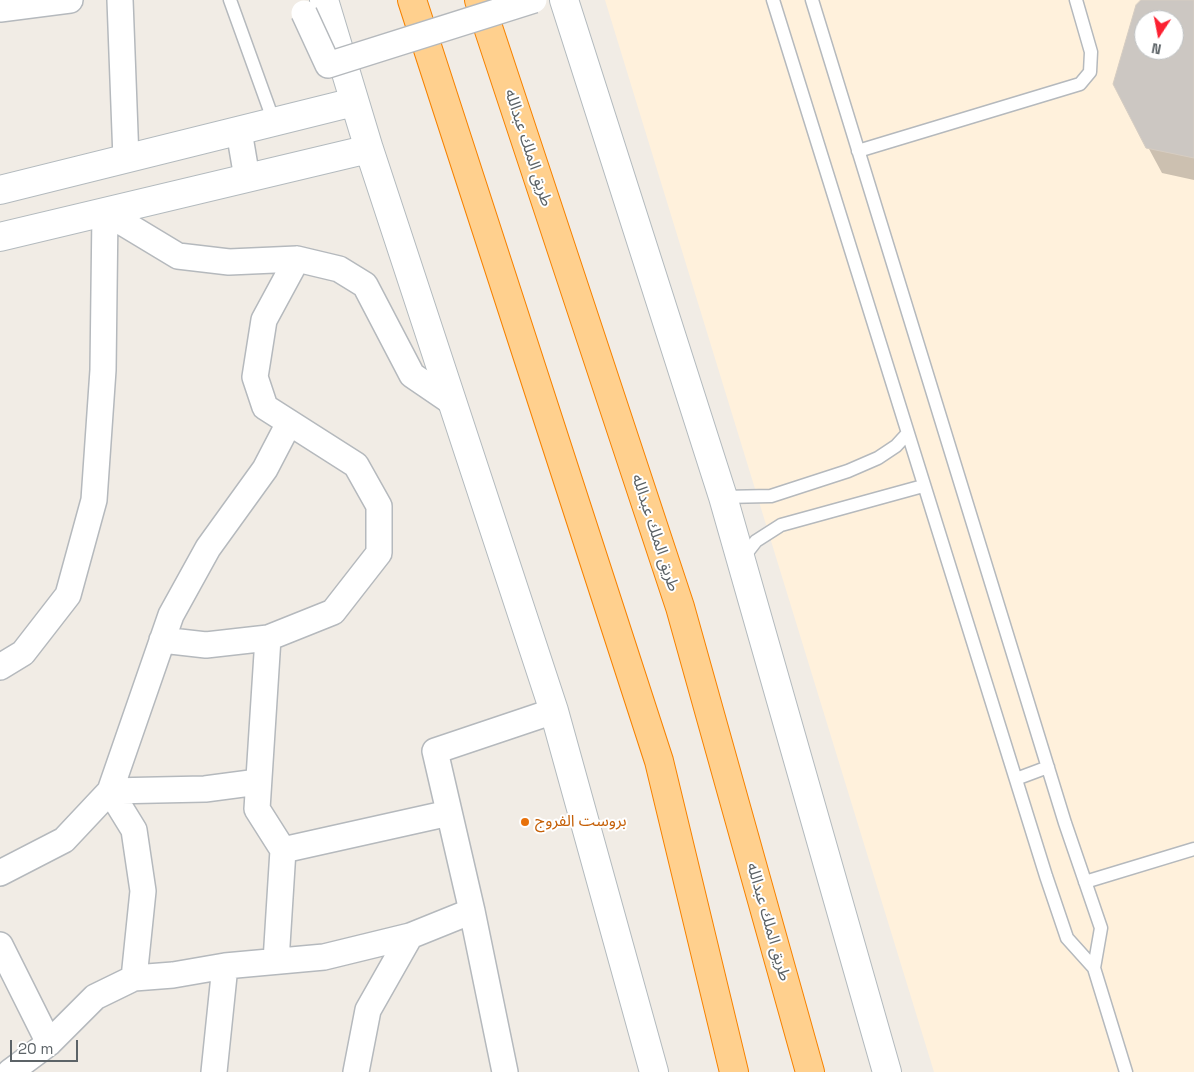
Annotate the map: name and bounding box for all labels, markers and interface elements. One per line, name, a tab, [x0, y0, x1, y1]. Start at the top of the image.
north arrow	[1134, 10, 1184, 60]
text: N	[1150, 39, 1163, 58]
street label: طريق الملك عبدالله	[500, 87, 556, 209]
street label: طريق الملك عبدالله	[627, 472, 683, 594]
place label: بروست الفروج	[535, 812, 627, 832]
marker: بروست الفروج	[519, 816, 531, 828]
street label: طريق الملك عبدالله	[742, 861, 794, 983]
scale bar	[12, 1030, 80, 1062]
text: 20 m	[18, 1039, 53, 1058]

